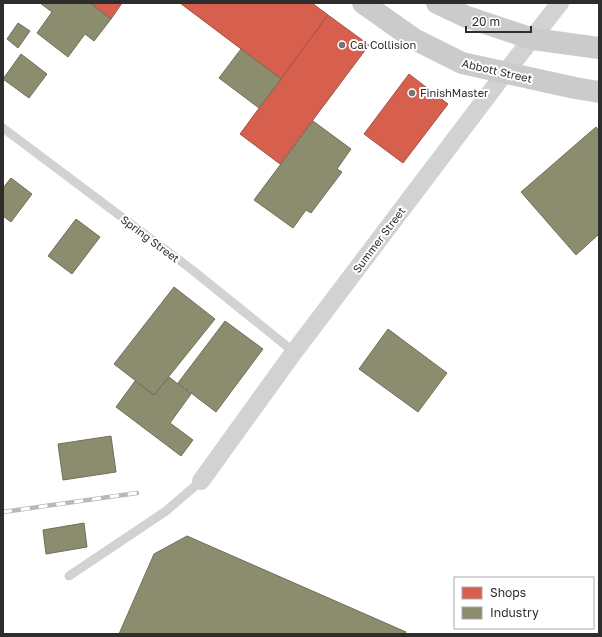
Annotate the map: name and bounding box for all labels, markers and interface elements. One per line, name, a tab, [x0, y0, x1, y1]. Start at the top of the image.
scale bar	[466, 8, 531, 34]
text: 20 m	[472, 14, 500, 29]
place label: Cal Collision	[350, 38, 416, 51]
marker: Cal Collision	[337, 40, 347, 50]
street label: Abbott Street	[461, 56, 533, 85]
place label: FinishMaster	[420, 86, 489, 99]
marker: FinishMaster	[407, 88, 417, 98]
street label: Summer Street	[350, 204, 408, 275]
street label: Spring Street	[118, 212, 182, 265]
legend	[454, 577, 594, 629]
text: Shops	[490, 585, 526, 600]
text: Industry	[490, 605, 539, 620]

